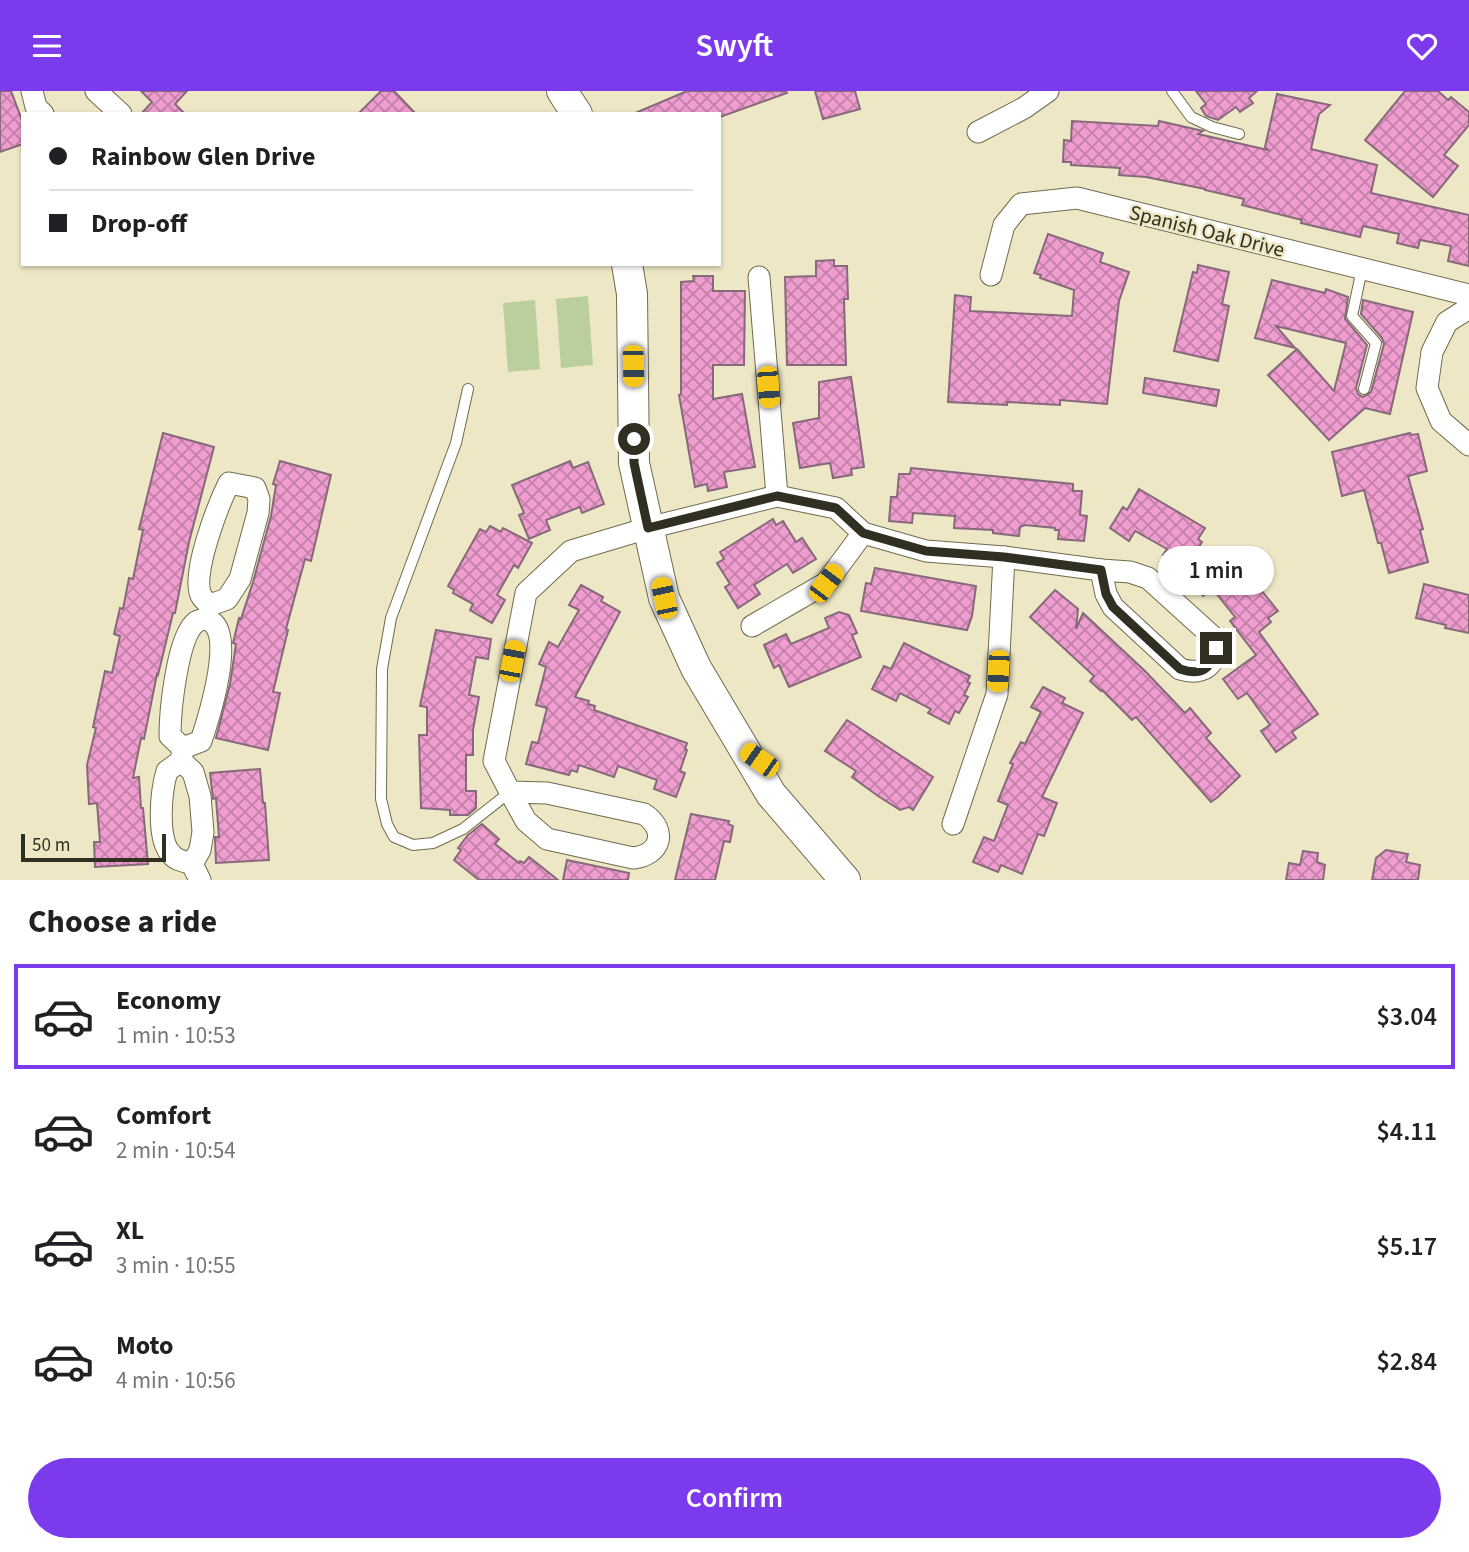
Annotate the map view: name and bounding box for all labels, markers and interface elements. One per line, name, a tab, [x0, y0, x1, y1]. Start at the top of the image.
text: Swyft	[696, 23, 773, 69]
icon: menu	[28, 27, 66, 65]
icon: heart	[1403, 27, 1441, 65]
text: Rainbow Glen Drive	[91, 138, 315, 175]
street label: Spanish Oak Drive	[1126, 197, 1288, 265]
text: Drop-off	[91, 205, 187, 242]
car	[623, 345, 644, 387]
car	[757, 365, 780, 409]
route start	[618, 423, 650, 455]
callout: 1 min	[1158, 547, 1274, 595]
text: 1 min	[1189, 554, 1243, 587]
car	[805, 560, 848, 606]
car	[650, 575, 679, 621]
route end	[1200, 632, 1232, 664]
car	[498, 638, 527, 684]
car	[987, 649, 1010, 693]
car	[736, 739, 783, 781]
scale bar	[21, 831, 166, 863]
text: 50 m	[32, 832, 70, 859]
text: Choose a ride	[28, 899, 217, 945]
text: Economy	[116, 982, 221, 1019]
icon: car	[32, 985, 95, 1048]
text: $3.04	[1376, 998, 1437, 1035]
text: 1 min · 10:53	[116, 1019, 236, 1052]
text: Comfort	[116, 1097, 211, 1134]
icon: car	[32, 1100, 95, 1163]
text: $4.11	[1376, 1113, 1437, 1150]
text: 2 min · 10:54	[116, 1134, 236, 1167]
text: XL	[116, 1212, 144, 1249]
icon: car	[32, 1215, 95, 1278]
text: $5.17	[1376, 1228, 1437, 1265]
text: 3 min · 10:55	[116, 1249, 236, 1282]
text: Moto	[116, 1327, 173, 1364]
icon: car	[32, 1330, 95, 1393]
text: $2.84	[1376, 1343, 1437, 1380]
text: 4 min · 10:56	[116, 1364, 236, 1397]
button: Confirm	[28, 1458, 1441, 1538]

